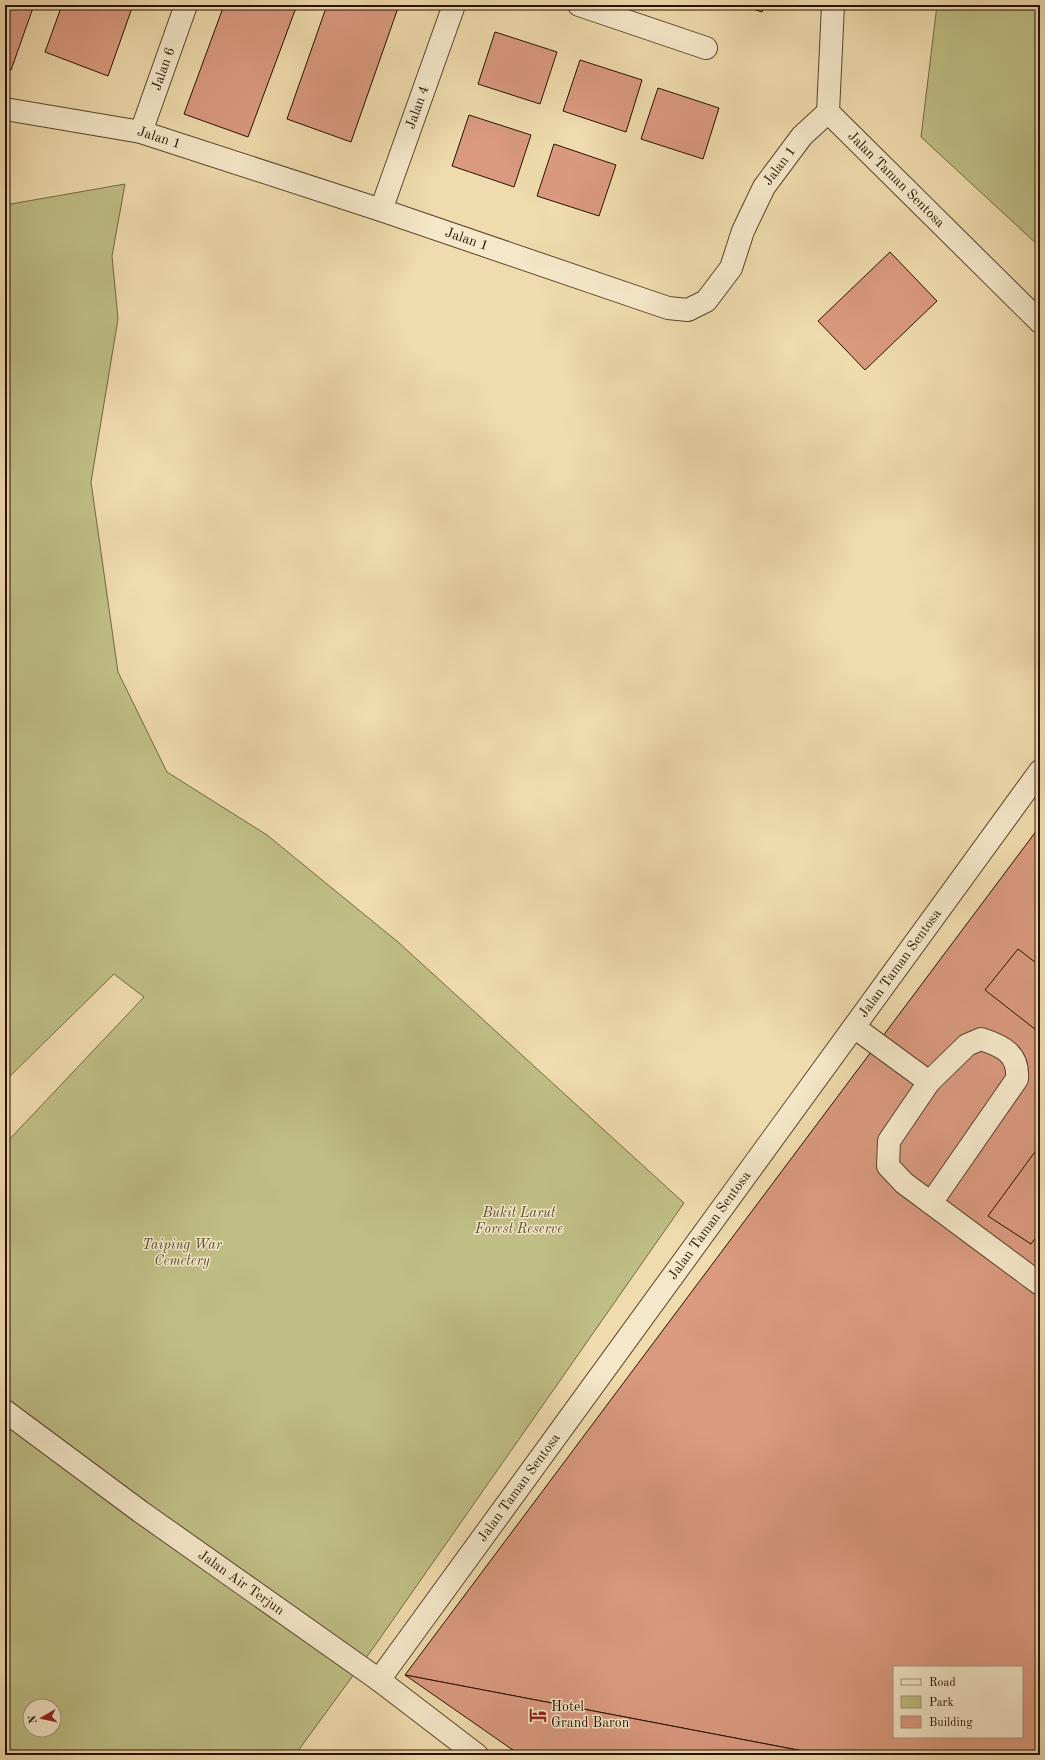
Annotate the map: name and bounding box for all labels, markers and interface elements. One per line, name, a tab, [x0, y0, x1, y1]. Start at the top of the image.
street label: Jalan 6	[149, 45, 177, 92]
street label: Jalan 4	[403, 84, 432, 131]
street label: Jalan 1	[136, 124, 183, 151]
street label: Jalan Taman Sentosa	[845, 129, 947, 230]
street label: Jalan 1	[761, 144, 799, 188]
street label: Jalan 1	[443, 225, 490, 253]
street label: Jalan Taman Sentosa	[856, 907, 944, 1020]
street label: Jalan Taman Sentosa	[666, 1169, 753, 1282]
park label: Bukit Larut Forest Reserve	[474, 1206, 563, 1236]
park label: Taiping War Cemetery	[142, 1238, 223, 1269]
street label: Jalan Taman Sentosa	[475, 1431, 563, 1544]
street label: Jalan Air Terjun	[196, 1548, 287, 1618]
legend	[893, 1666, 1023, 1738]
text: Road	[929, 1677, 956, 1689]
text: Park	[929, 1697, 954, 1709]
north arrow	[22, 1698, 62, 1738]
place label: Hotel Grand Baron	[551, 1700, 630, 1730]
hotel icon: Hotel Grand Baron	[528, 1705, 548, 1725]
text: N	[27, 1714, 40, 1724]
text: Building	[929, 1717, 973, 1729]

